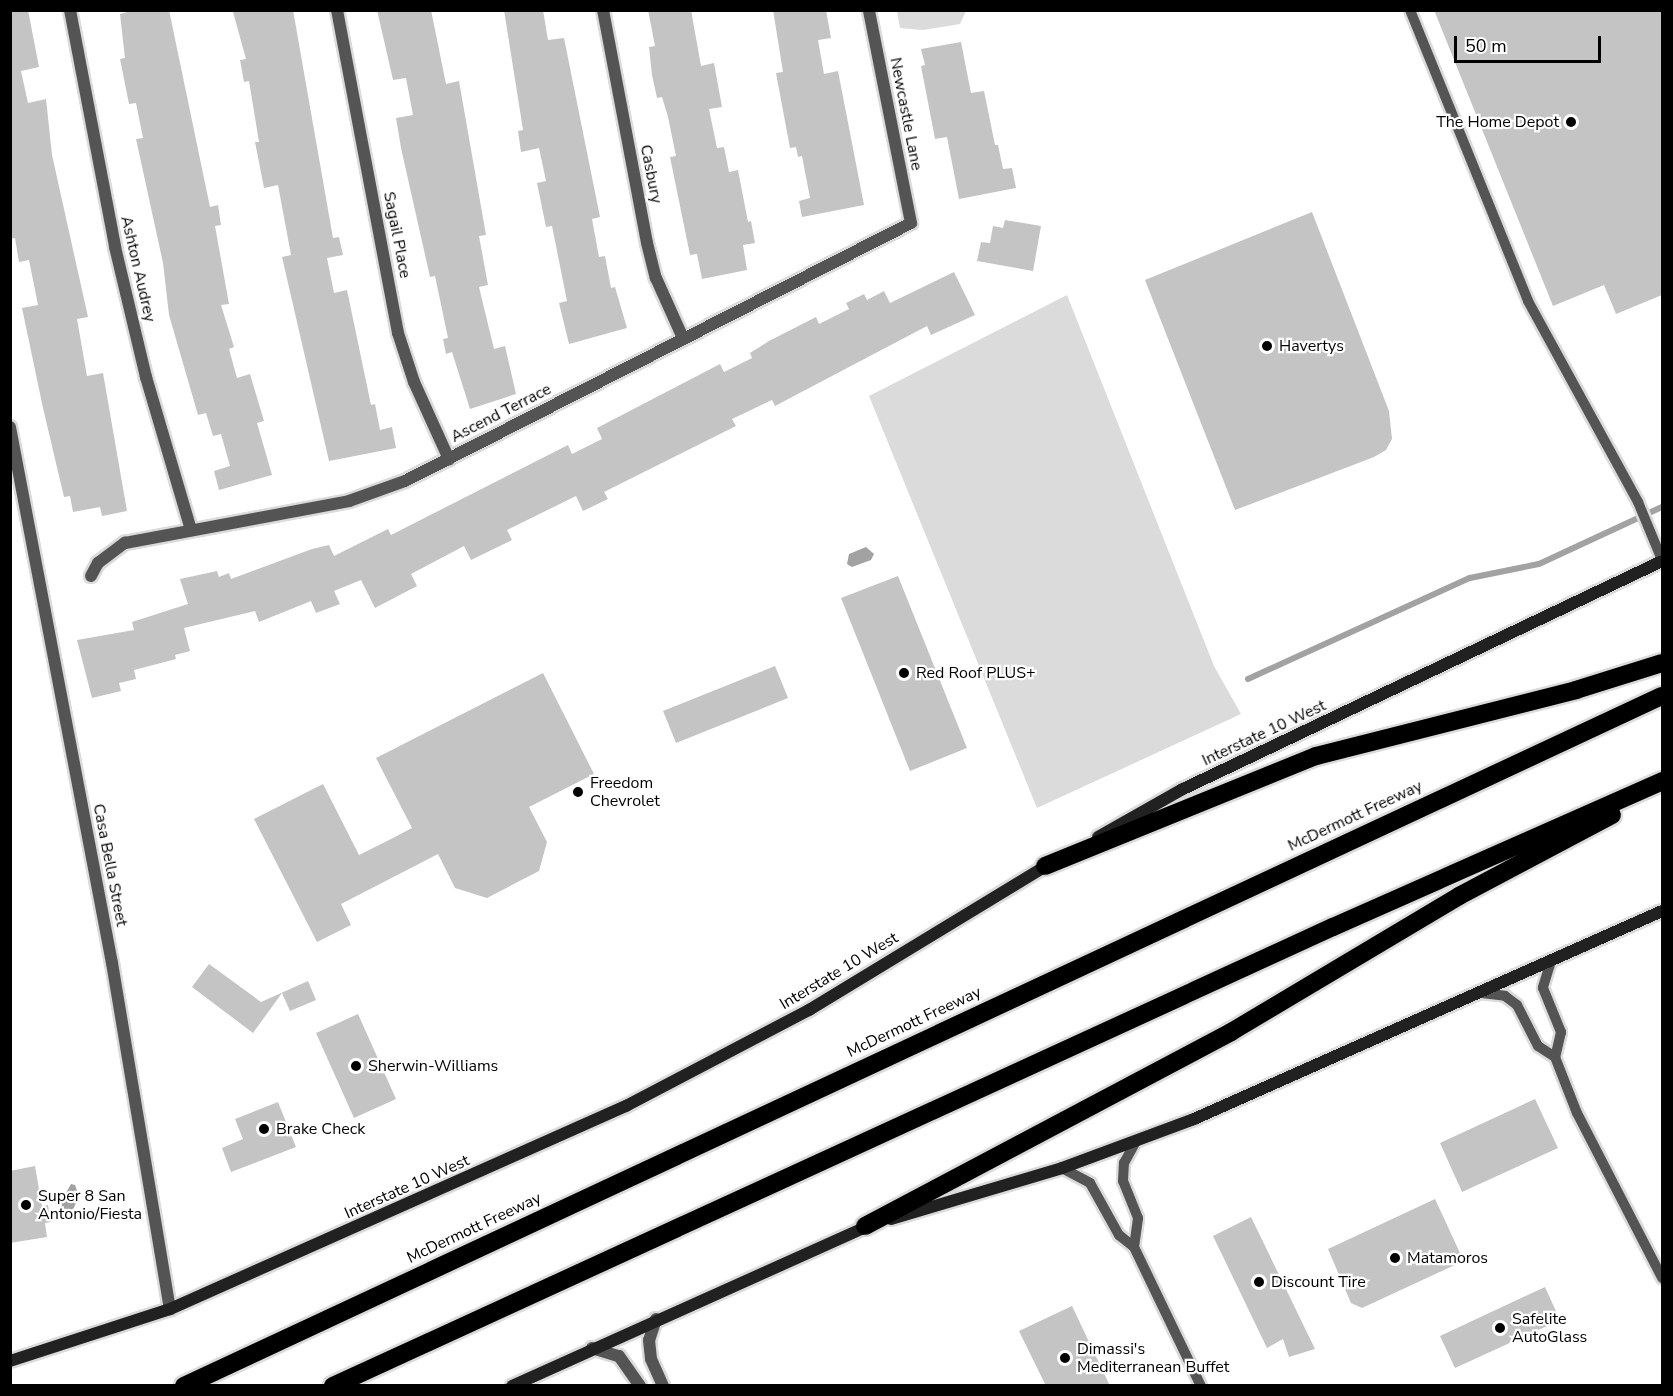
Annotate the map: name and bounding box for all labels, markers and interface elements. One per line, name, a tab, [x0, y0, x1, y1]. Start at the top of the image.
scale bar	[1457, 24, 1604, 62]
text: 50 m	[1465, 34, 1507, 58]
street label: Newcastle Lane	[886, 56, 926, 172]
place label: The Home Depot	[1436, 112, 1559, 132]
marker: The Home Depot	[1564, 115, 1578, 129]
street label: Casbury	[636, 143, 666, 205]
street label: Sagail Place	[379, 190, 415, 280]
street label: Ashton Audrey	[116, 214, 160, 324]
place label: Havertys	[1279, 336, 1344, 356]
marker: Havertys	[1260, 339, 1274, 353]
street label: Ascend Terrace	[448, 379, 554, 447]
place label: Red Roof PLUS+	[916, 663, 1036, 683]
marker: Red Roof PLUS+	[897, 666, 911, 680]
street label: Interstate 10 West	[1199, 696, 1329, 770]
place label: Freedom Chevrolet	[590, 773, 660, 811]
street label: McDermott Freeway	[1285, 776, 1425, 856]
marker: Freedom Chevrolet	[571, 785, 585, 799]
street label: Casa Bella Street	[89, 802, 131, 928]
street label: Interstate 10 West	[776, 928, 902, 1014]
street label: McDermott Freeway	[844, 982, 984, 1062]
place label: Sherwin-Williams	[368, 1056, 498, 1076]
marker: Sherwin-Williams	[349, 1059, 363, 1073]
place label: Brake Check	[276, 1119, 365, 1139]
marker: Brake Check	[257, 1122, 271, 1136]
street label: Interstate 10 West	[342, 1151, 472, 1223]
place label: Super 8 San Antonio/Fiesta	[38, 1186, 142, 1224]
street label: McDermott Freeway	[404, 1188, 544, 1268]
marker: Super 8 San Antonio/Fiesta	[19, 1198, 33, 1212]
place label: Matamoros	[1407, 1248, 1488, 1268]
marker: Matamoros	[1388, 1251, 1402, 1265]
place label: Discount Tire	[1271, 1272, 1366, 1292]
marker: Discount Tire	[1252, 1275, 1266, 1289]
place label: Safelite AutoGlass	[1512, 1309, 1587, 1347]
marker: Safelite AutoGlass	[1493, 1321, 1507, 1335]
place label: Dimassi's Mediterranean Buffet	[1077, 1339, 1229, 1377]
marker: Dimassi's Mediterranean Buffet	[1058, 1351, 1072, 1365]

